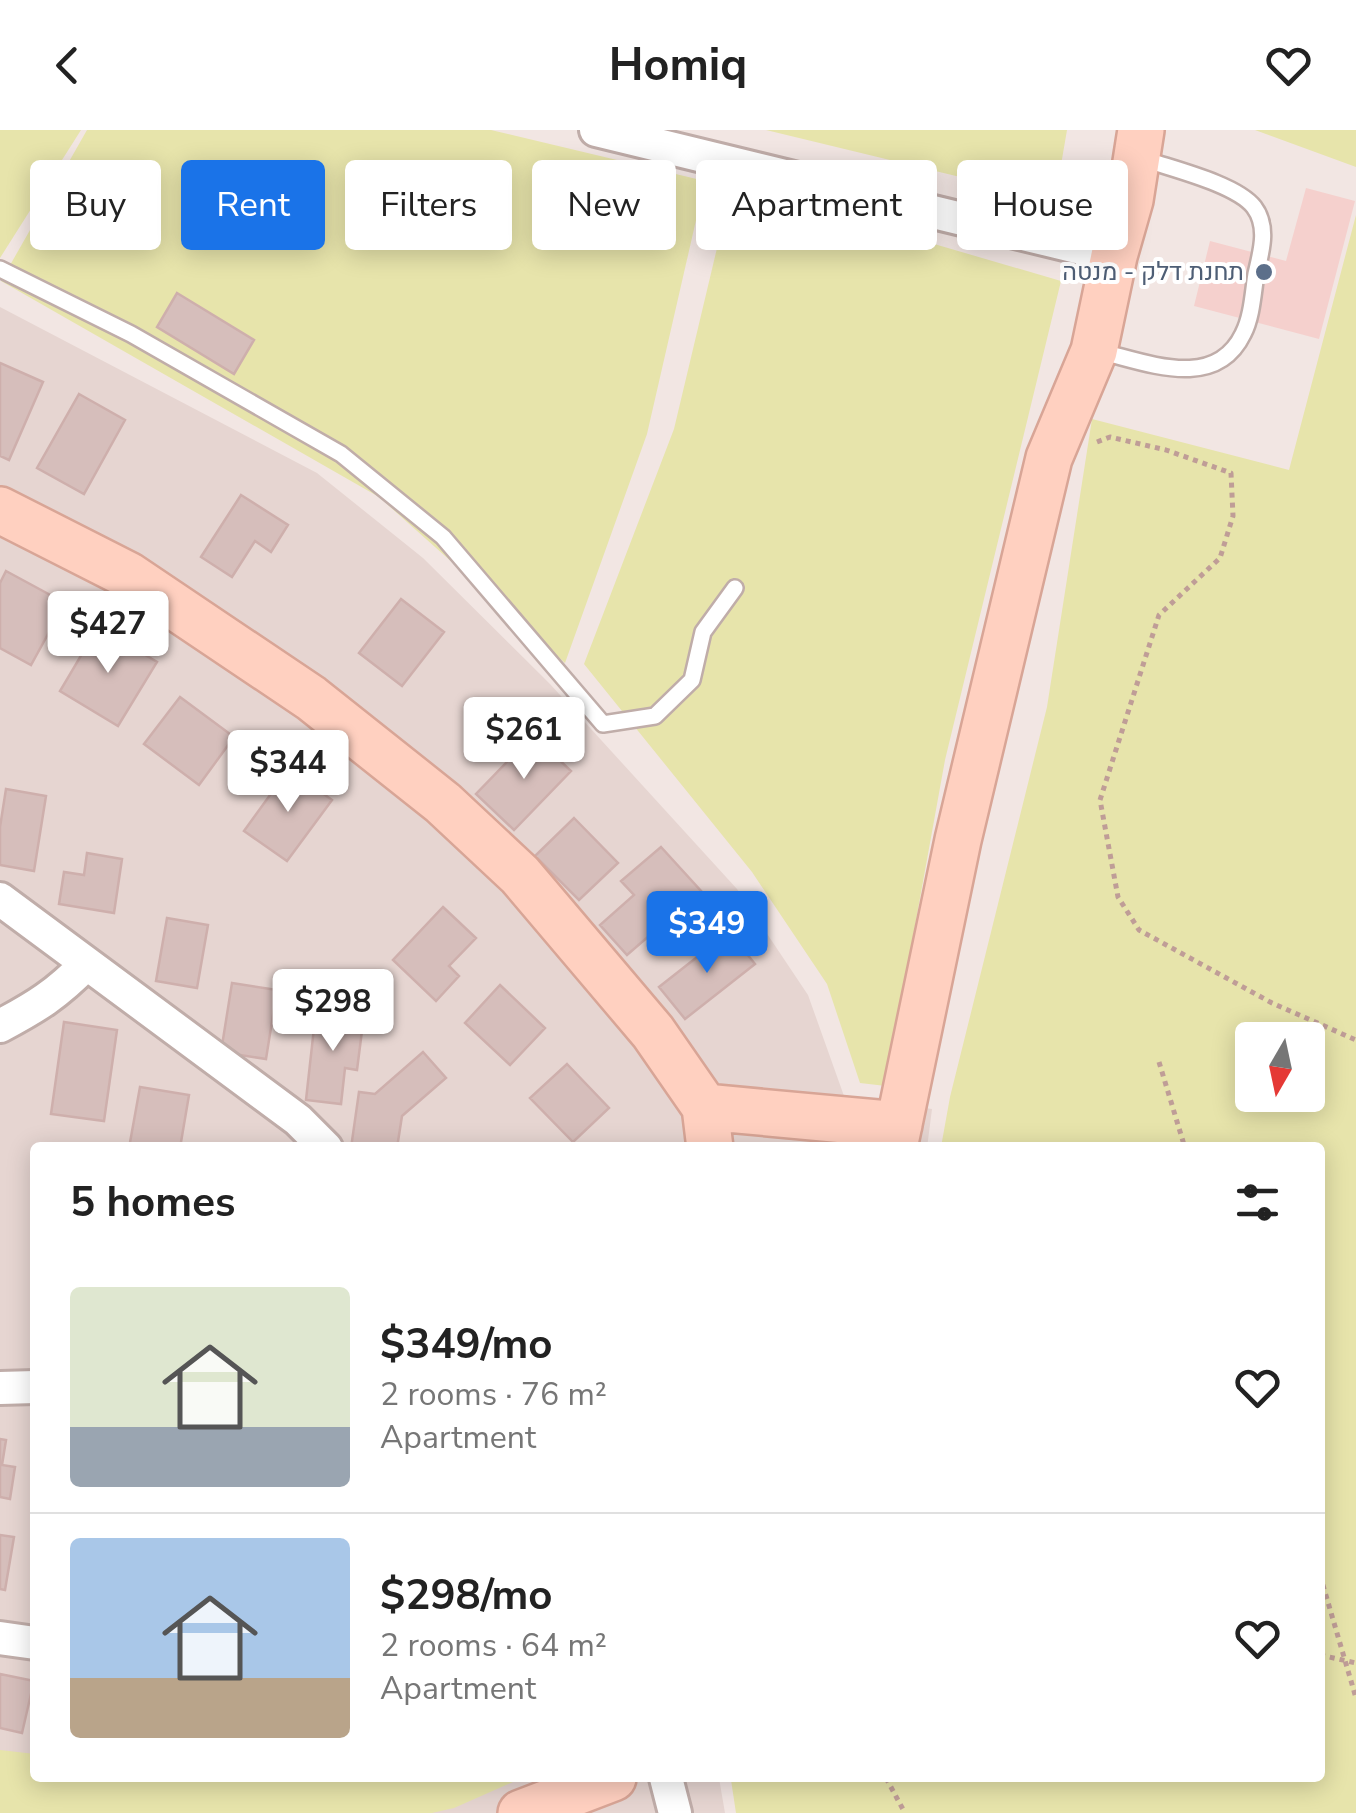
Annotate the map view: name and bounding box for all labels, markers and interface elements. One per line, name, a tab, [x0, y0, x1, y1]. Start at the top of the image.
text: Homiq	[609, 35, 747, 96]
icon: back	[40, 38, 95, 93]
icon: heart	[1261, 38, 1316, 93]
chip: Buy	[30, 160, 161, 250]
chip: Rent	[181, 160, 325, 250]
chip: Filters	[345, 160, 512, 250]
chip: New	[532, 160, 676, 250]
chip: Apartment	[696, 160, 937, 250]
chip: House	[957, 160, 1128, 250]
place label: תחנת דלק - מנטה	[1062, 255, 1244, 289]
marker: תחנת דלק - מנטה	[1253, 261, 1275, 283]
pin: $427	[49, 591, 167, 676]
text: $427	[70, 602, 146, 645]
pin: $261	[465, 697, 583, 782]
text: $261	[486, 708, 562, 751]
pin: $344	[229, 730, 347, 815]
text: $344	[250, 741, 326, 784]
pin: $349	[648, 891, 766, 976]
text: $349	[669, 902, 745, 945]
pin: $298	[274, 969, 392, 1054]
text: $298	[295, 980, 371, 1023]
north arrow	[1235, 1022, 1325, 1112]
map controls	[1235, 1022, 1325, 1112]
text: 5 homes	[70, 1174, 235, 1231]
icon: filters	[1230, 1175, 1285, 1230]
text: $349/mo	[380, 1316, 552, 1373]
icon: home	[150, 1327, 270, 1447]
icon: heart	[1230, 1360, 1285, 1415]
text: 2 rooms · 76 m²	[380, 1373, 607, 1416]
text: Apartment	[380, 1416, 536, 1459]
text: $298/mo	[380, 1567, 552, 1624]
icon: home	[150, 1578, 270, 1698]
icon: heart	[1230, 1611, 1285, 1666]
text: 2 rooms · 64 m²	[380, 1624, 607, 1667]
text: Apartment	[380, 1667, 536, 1710]

